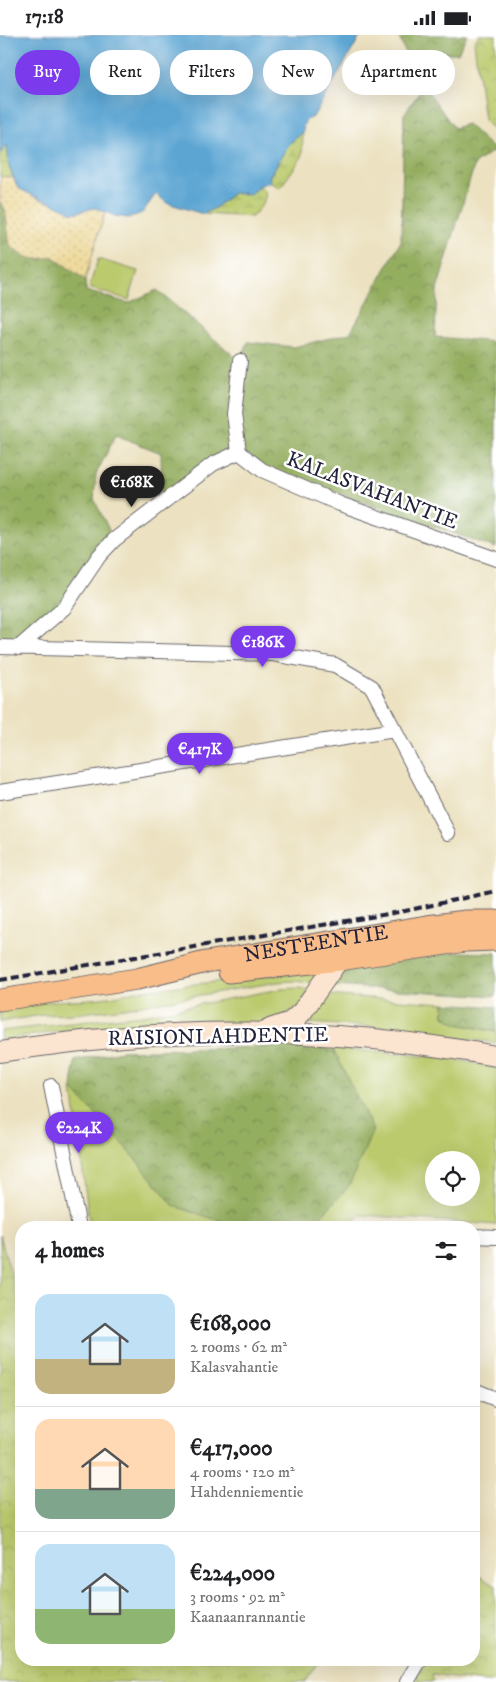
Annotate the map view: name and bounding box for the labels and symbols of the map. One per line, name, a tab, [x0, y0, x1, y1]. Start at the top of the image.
street label: KALASVAHANTIE	[283, 446, 461, 536]
pin: €168K	[97, 465, 167, 508]
pin: €186K	[228, 625, 298, 668]
pin: €417K	[165, 733, 235, 775]
street label: NESTEENTIE	[242, 920, 390, 969]
street label: RAISIONLAHDENTIE	[107, 1022, 329, 1052]
pin: €224K	[44, 1111, 114, 1154]

